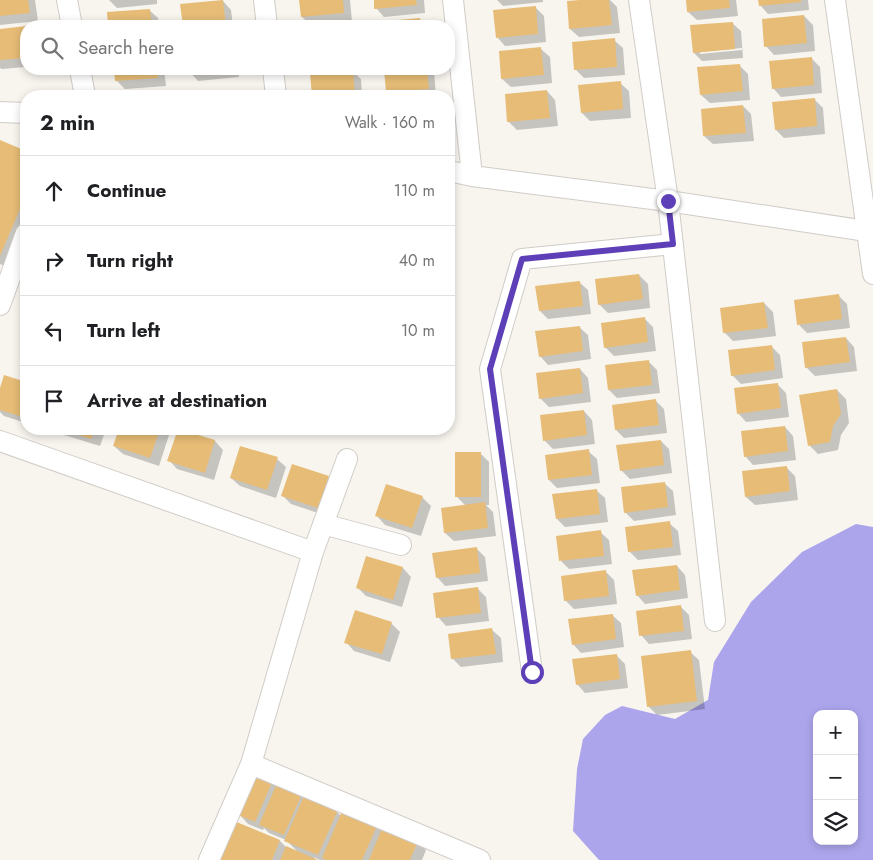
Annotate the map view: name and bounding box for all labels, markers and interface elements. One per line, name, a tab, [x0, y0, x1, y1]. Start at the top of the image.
search box	[20, 20, 455, 75]
icon: search	[38, 34, 66, 62]
text: Search here	[78, 34, 174, 61]
text: 2 min	[40, 108, 95, 138]
text: Walk · 160 m	[345, 111, 435, 134]
icon: ahead	[40, 177, 68, 205]
text: Continue	[87, 177, 166, 204]
text: 110 m	[394, 179, 435, 202]
route end	[657, 190, 680, 213]
icon: right	[40, 247, 68, 275]
text: Turn right	[87, 247, 173, 274]
text: 40 m	[399, 249, 435, 272]
icon: left	[40, 317, 68, 345]
text: Turn left	[87, 317, 160, 344]
text: 10 m	[401, 319, 435, 342]
icon: arrive	[40, 387, 68, 415]
text: Arrive at destination	[87, 387, 267, 414]
route start	[521, 661, 544, 684]
map controls	[813, 710, 858, 845]
button: +	[813, 710, 858, 755]
button: −	[813, 755, 858, 800]
button: layers	[813, 800, 858, 845]

